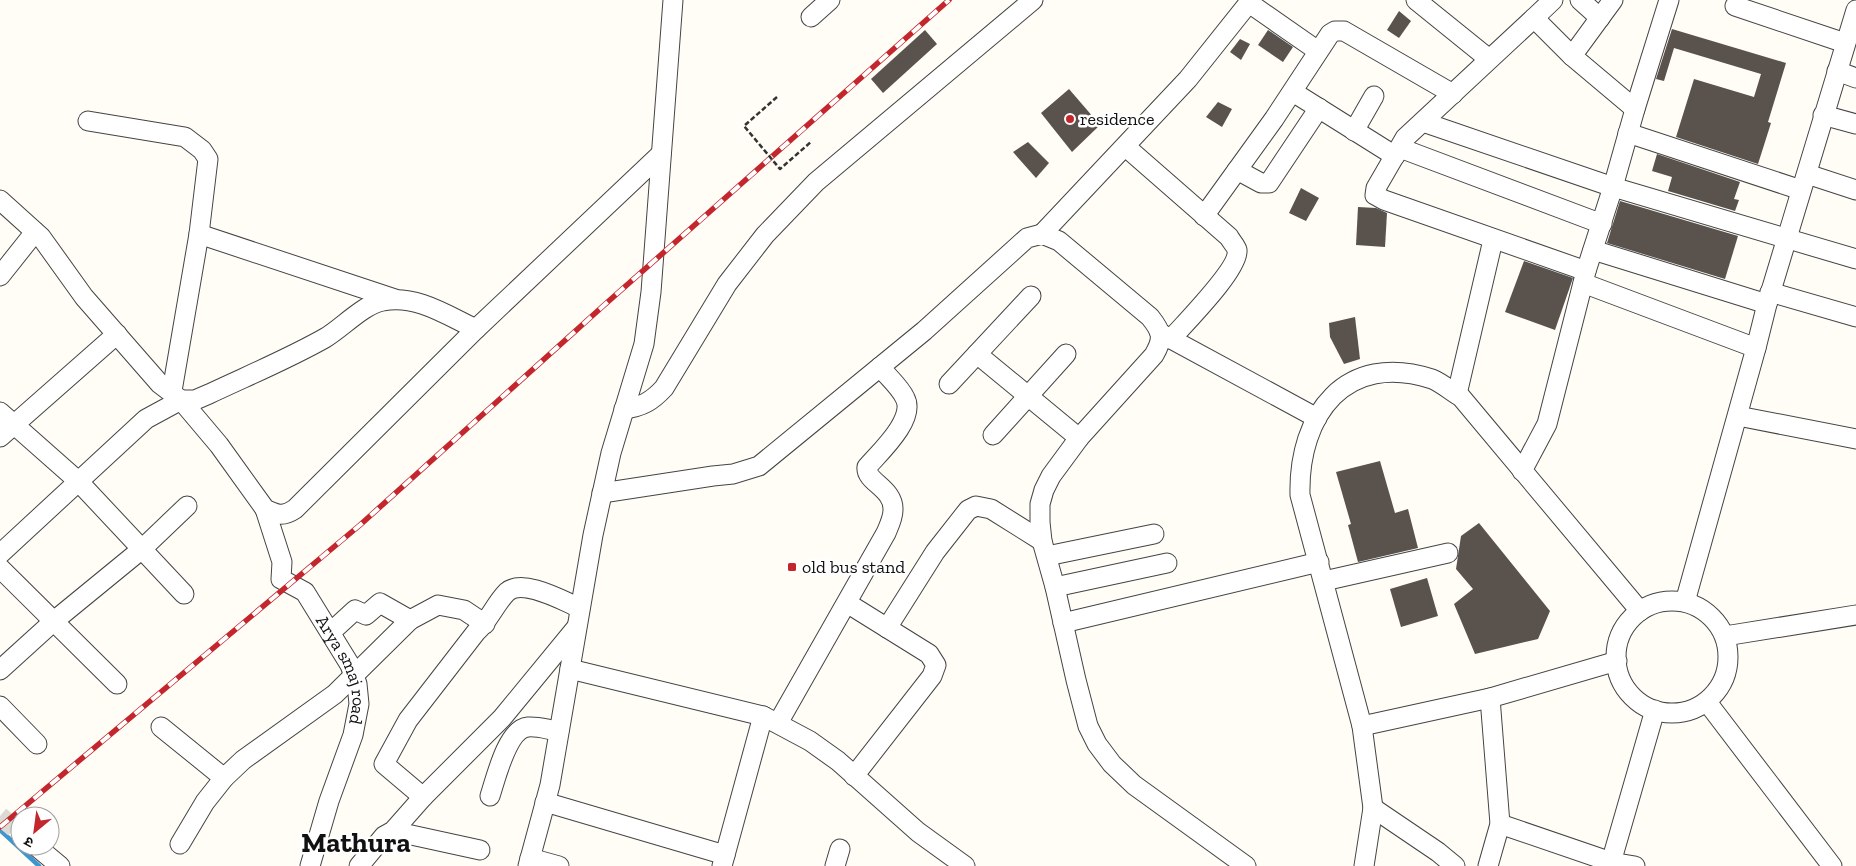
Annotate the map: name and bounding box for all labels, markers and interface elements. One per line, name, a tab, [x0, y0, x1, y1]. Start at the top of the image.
place label: residence	[1080, 108, 1154, 130]
marker: residence	[1064, 113, 1076, 125]
place label: old bus stand	[802, 556, 905, 578]
marker: old bus stand	[786, 561, 798, 573]
street label: Arya smaj road	[311, 611, 370, 726]
north arrow	[10, 806, 60, 856]
district label: Mathura	[301, 826, 411, 859]
text: उ	[21, 832, 37, 851]

